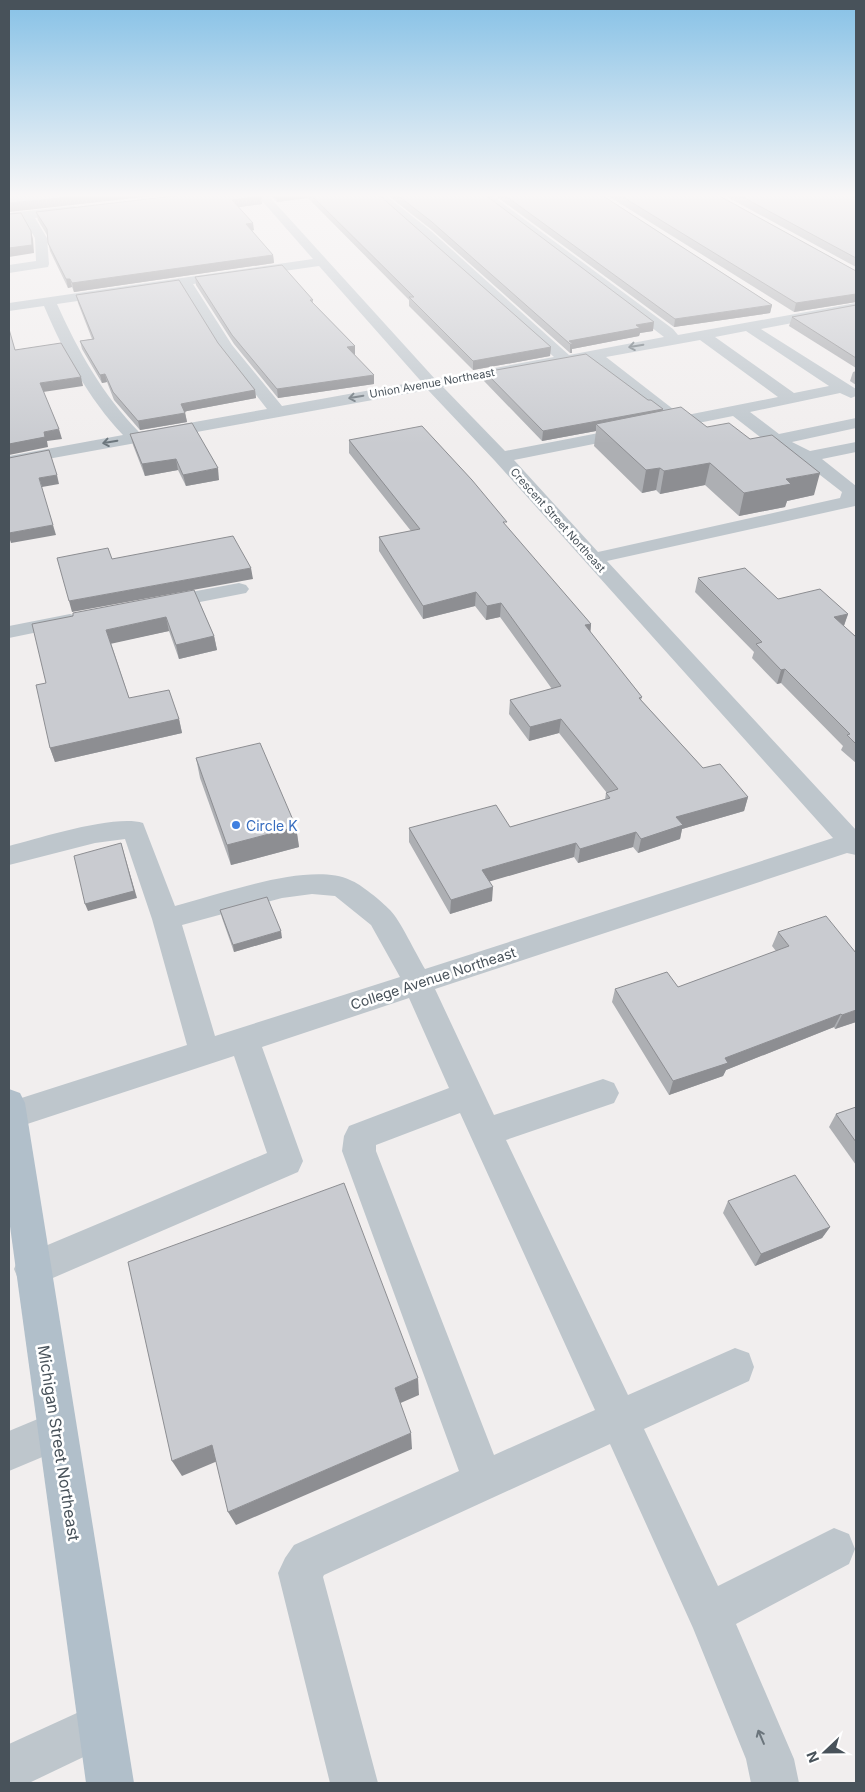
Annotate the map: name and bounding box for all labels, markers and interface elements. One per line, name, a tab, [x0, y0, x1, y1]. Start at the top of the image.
one-way arrow	[628, 341, 644, 351]
street label: Union Avenue Northeast	[368, 365, 496, 401]
one-way arrow	[348, 393, 364, 402]
one-way arrow	[102, 438, 118, 448]
street label: Crescent Street Northeast	[507, 465, 609, 575]
place label: Circle K	[246, 817, 298, 834]
marker: Circle K	[230, 819, 242, 831]
street label: College Avenue Northeast	[348, 943, 518, 1013]
street label: Michigan Street Northeast	[34, 1344, 84, 1542]
north arrow	[800, 1727, 850, 1777]
one-way arrow	[755, 1730, 765, 1745]
text: N	[803, 1749, 822, 1765]

